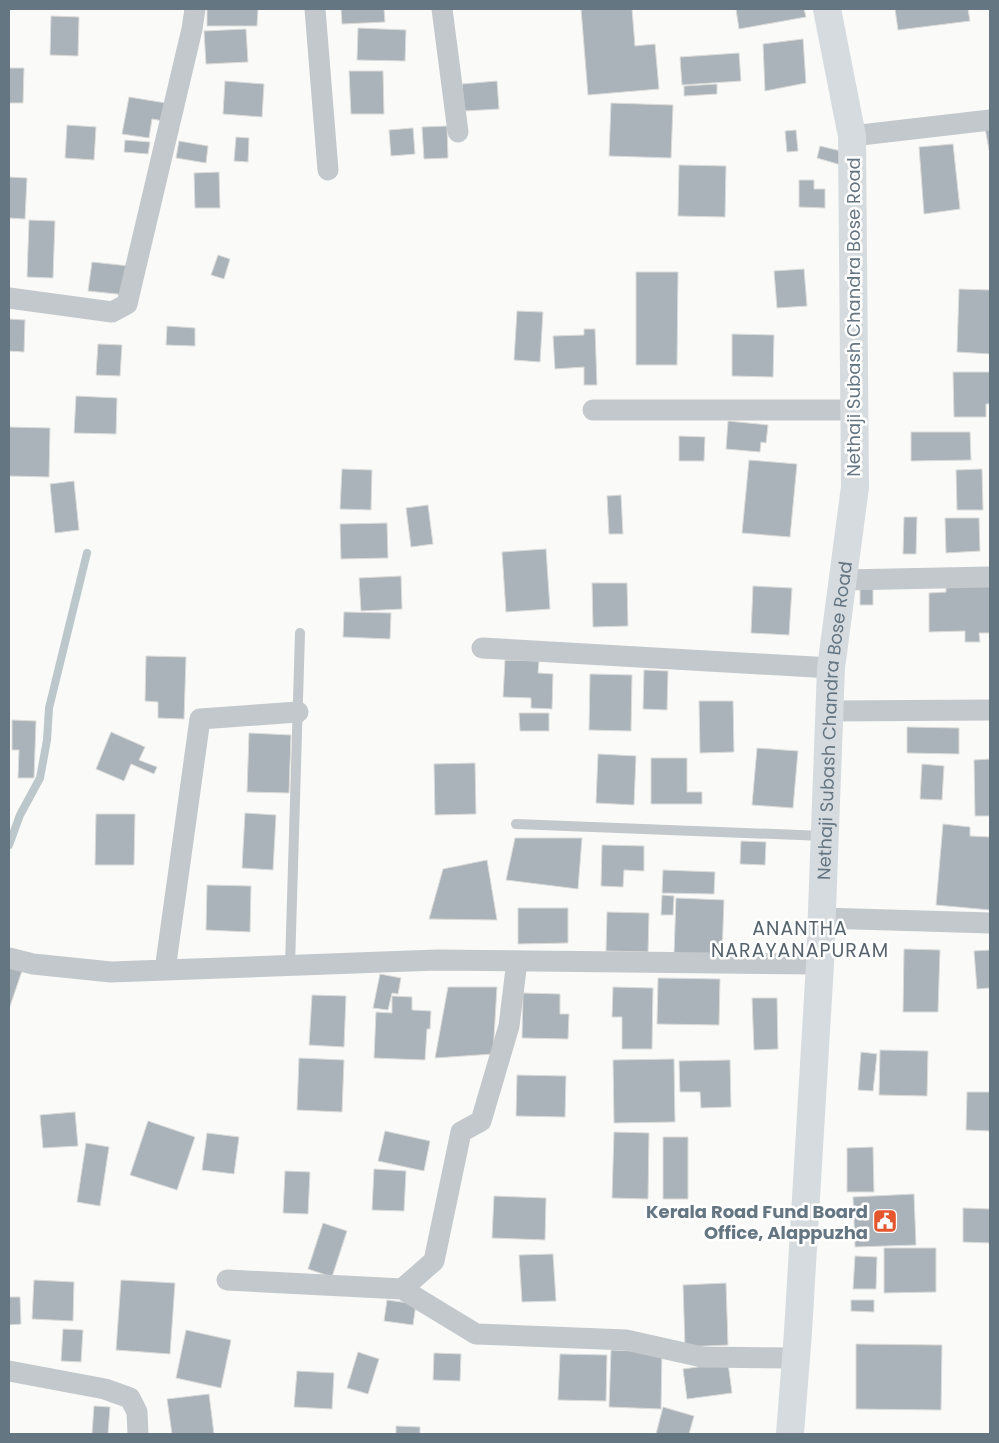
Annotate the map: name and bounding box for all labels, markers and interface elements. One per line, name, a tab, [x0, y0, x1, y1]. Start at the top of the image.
street label: Nethaji Subash Chandra Bose Road	[841, 157, 866, 477]
street label: Nethaji Subash Chandra Bose Road	[811, 560, 858, 880]
district label: ANANTHA NARAYANAPURAM	[711, 915, 889, 964]
place label: Kerala Road Fund Board Office, Alappuzha	[646, 1199, 868, 1245]
public building icon: Kerala Road Fund Board Office, Alappuzha	[872, 1208, 898, 1234]

